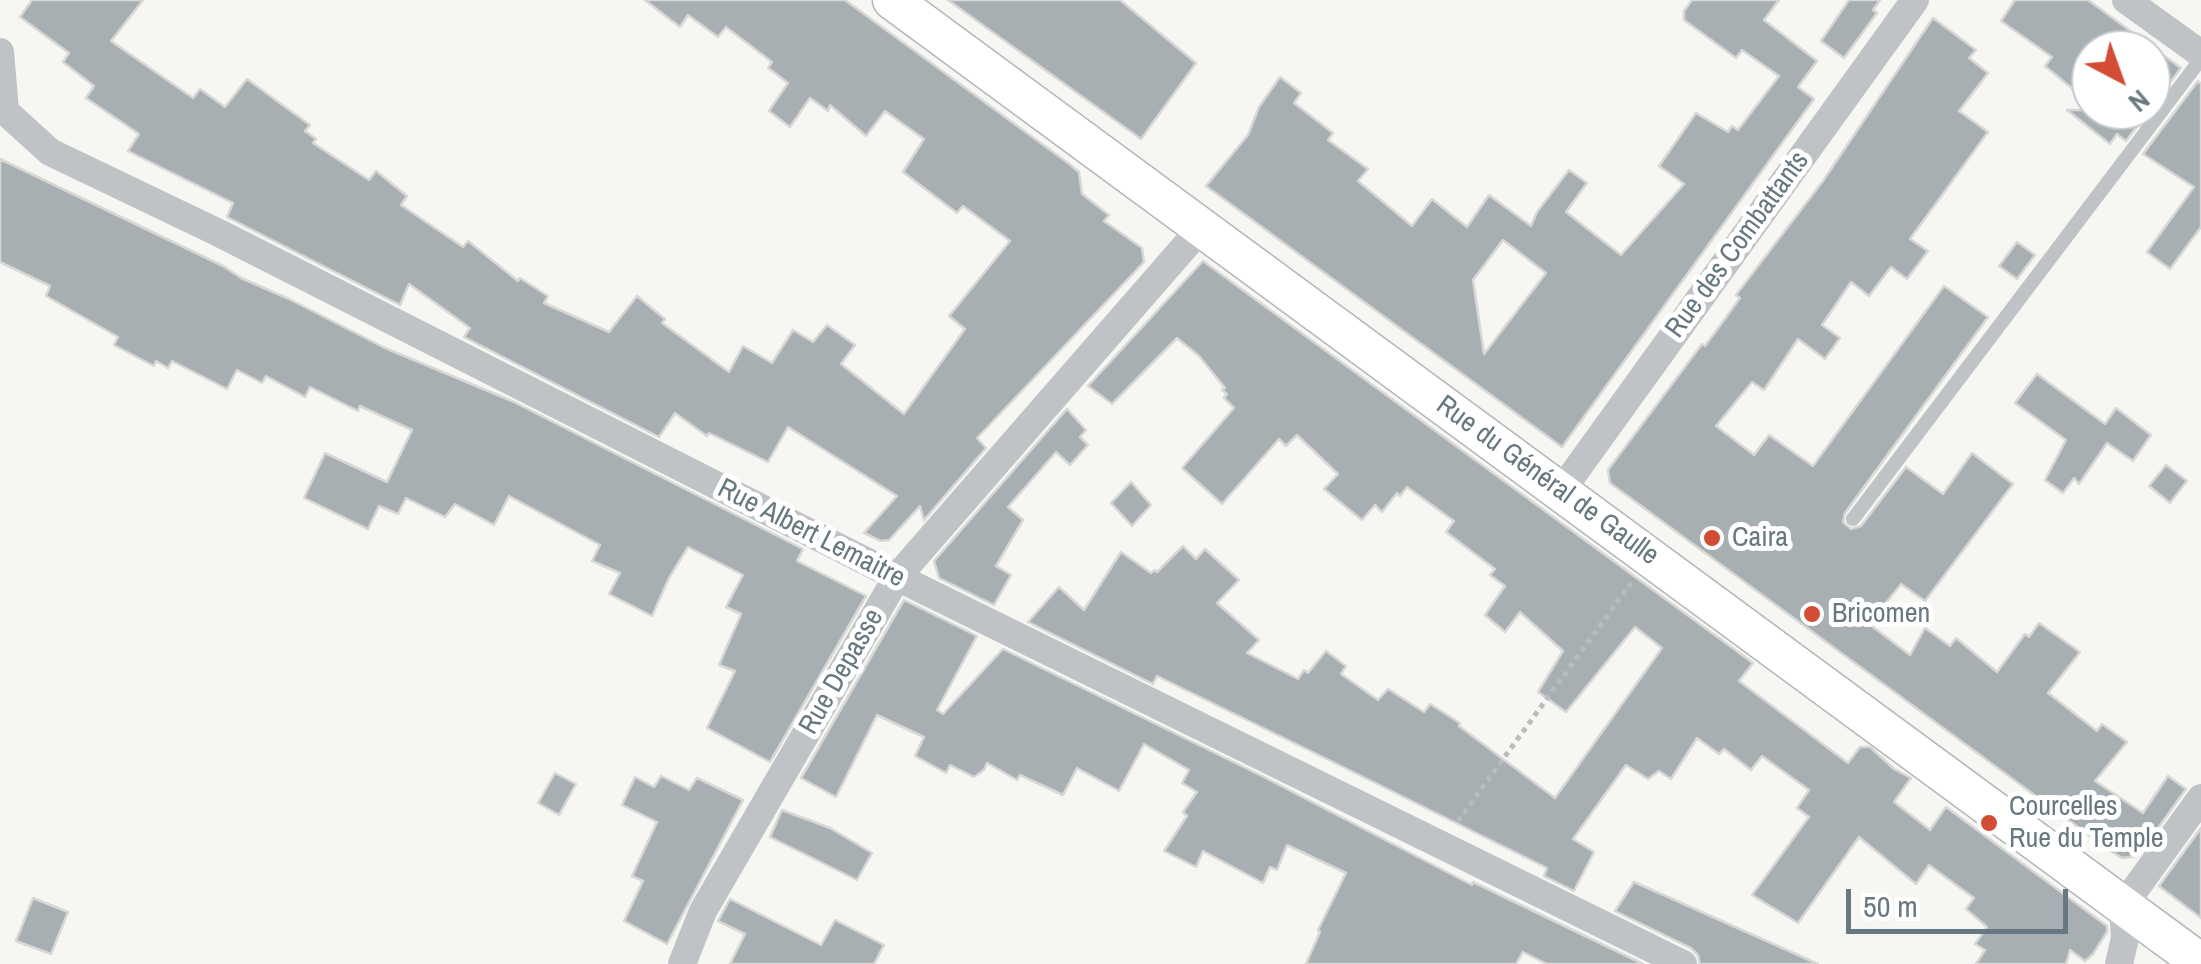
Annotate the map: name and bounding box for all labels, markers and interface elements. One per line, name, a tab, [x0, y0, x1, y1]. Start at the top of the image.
north arrow	[2071, 30, 2171, 130]
text: N	[2121, 81, 2158, 121]
street label: Rue des Combattants	[1659, 145, 1817, 345]
street label: Rue du Général de Gaulle	[1429, 389, 1665, 573]
street label: Rue Albert Lemaitre	[712, 472, 910, 596]
place label: Caira	[1732, 521, 1788, 555]
marker: Caira	[1701, 527, 1723, 549]
place label: Bricomen	[1832, 597, 1930, 631]
street label: Rue Depasse	[793, 603, 891, 741]
marker: Bricomen	[1801, 603, 1823, 625]
place label: Courcelles Rue du Temple	[2009, 790, 2163, 856]
marker: Courcelles Rue du Temple	[1978, 812, 2000, 834]
scale bar	[1851, 869, 2074, 931]
text: 50 m	[1863, 886, 1918, 926]

